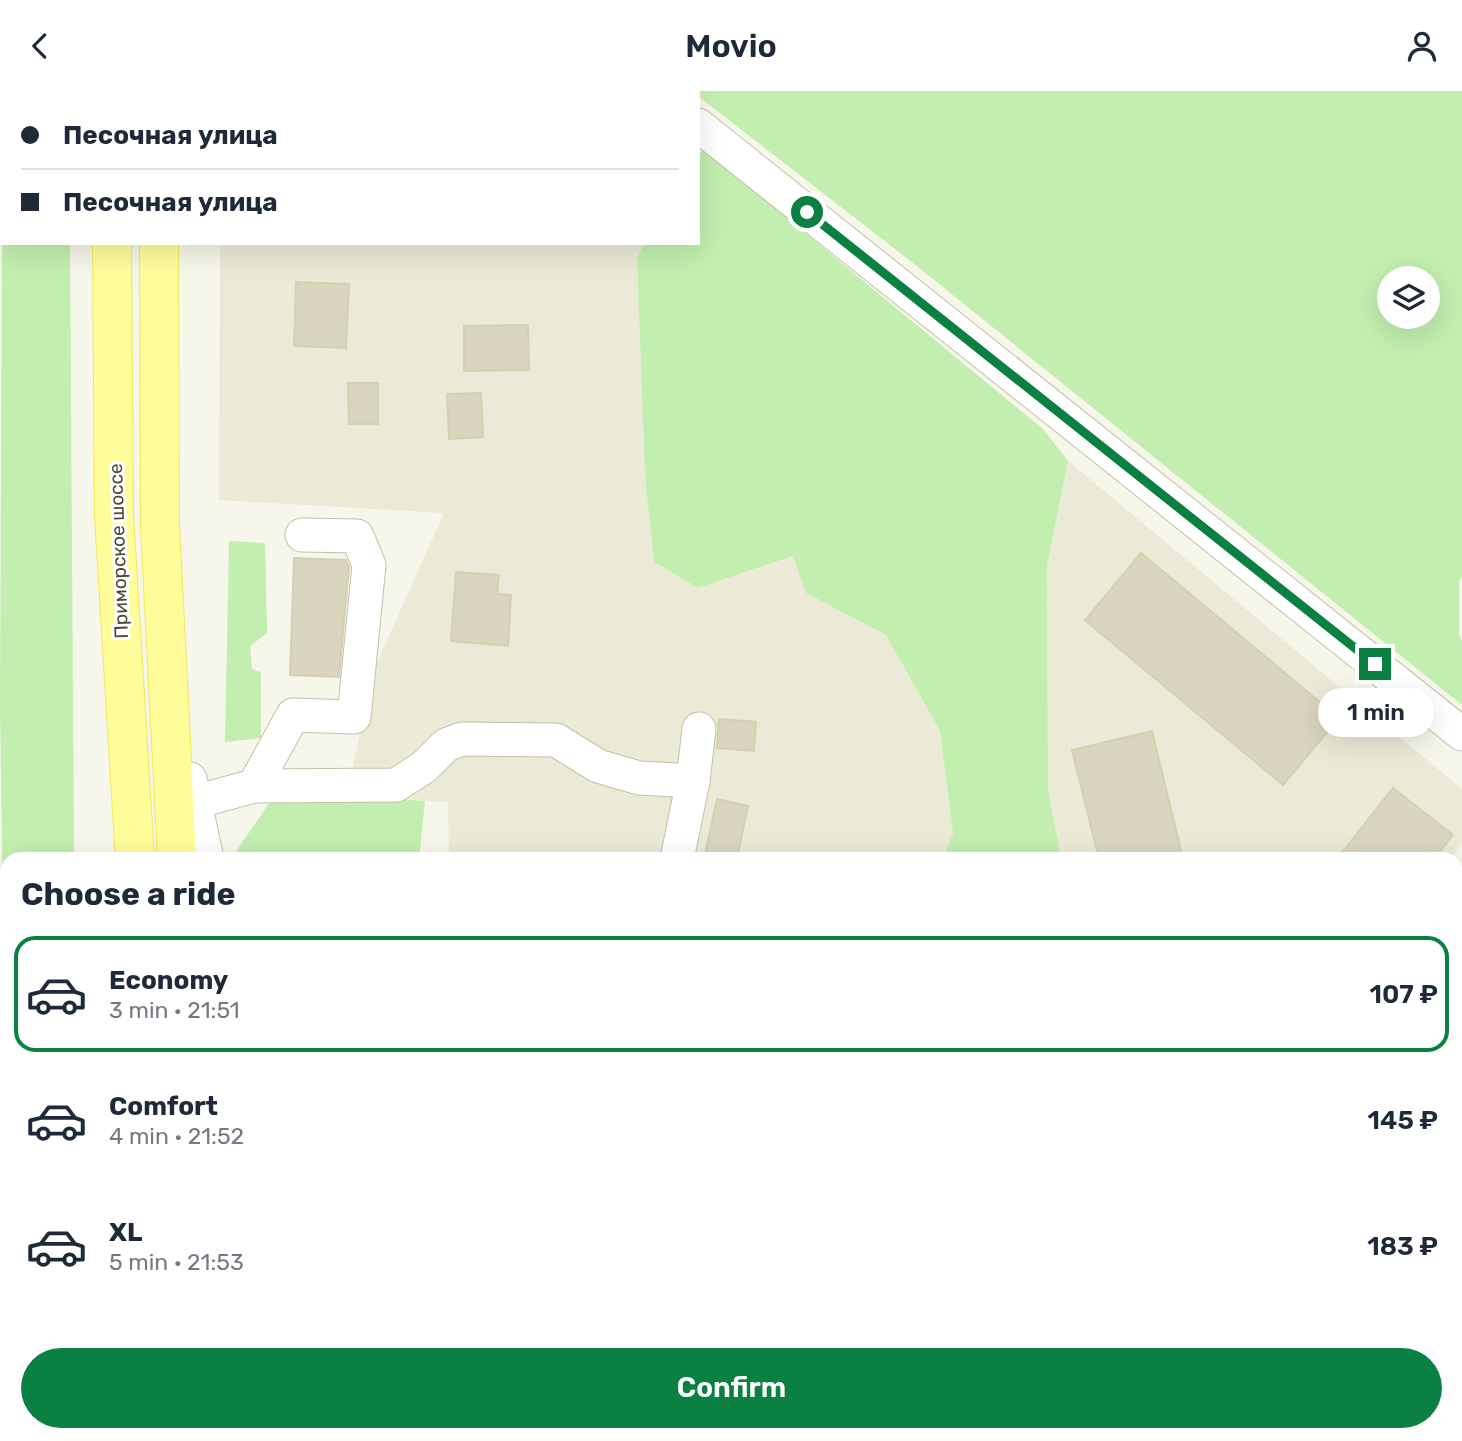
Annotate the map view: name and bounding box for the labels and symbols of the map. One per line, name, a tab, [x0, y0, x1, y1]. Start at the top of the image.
route start	[791, 196, 823, 228]
street label: Приморское шоссе	[104, 463, 133, 639]
route end	[1359, 648, 1391, 680]
callout: 1 min	[1317, 689, 1433, 737]

